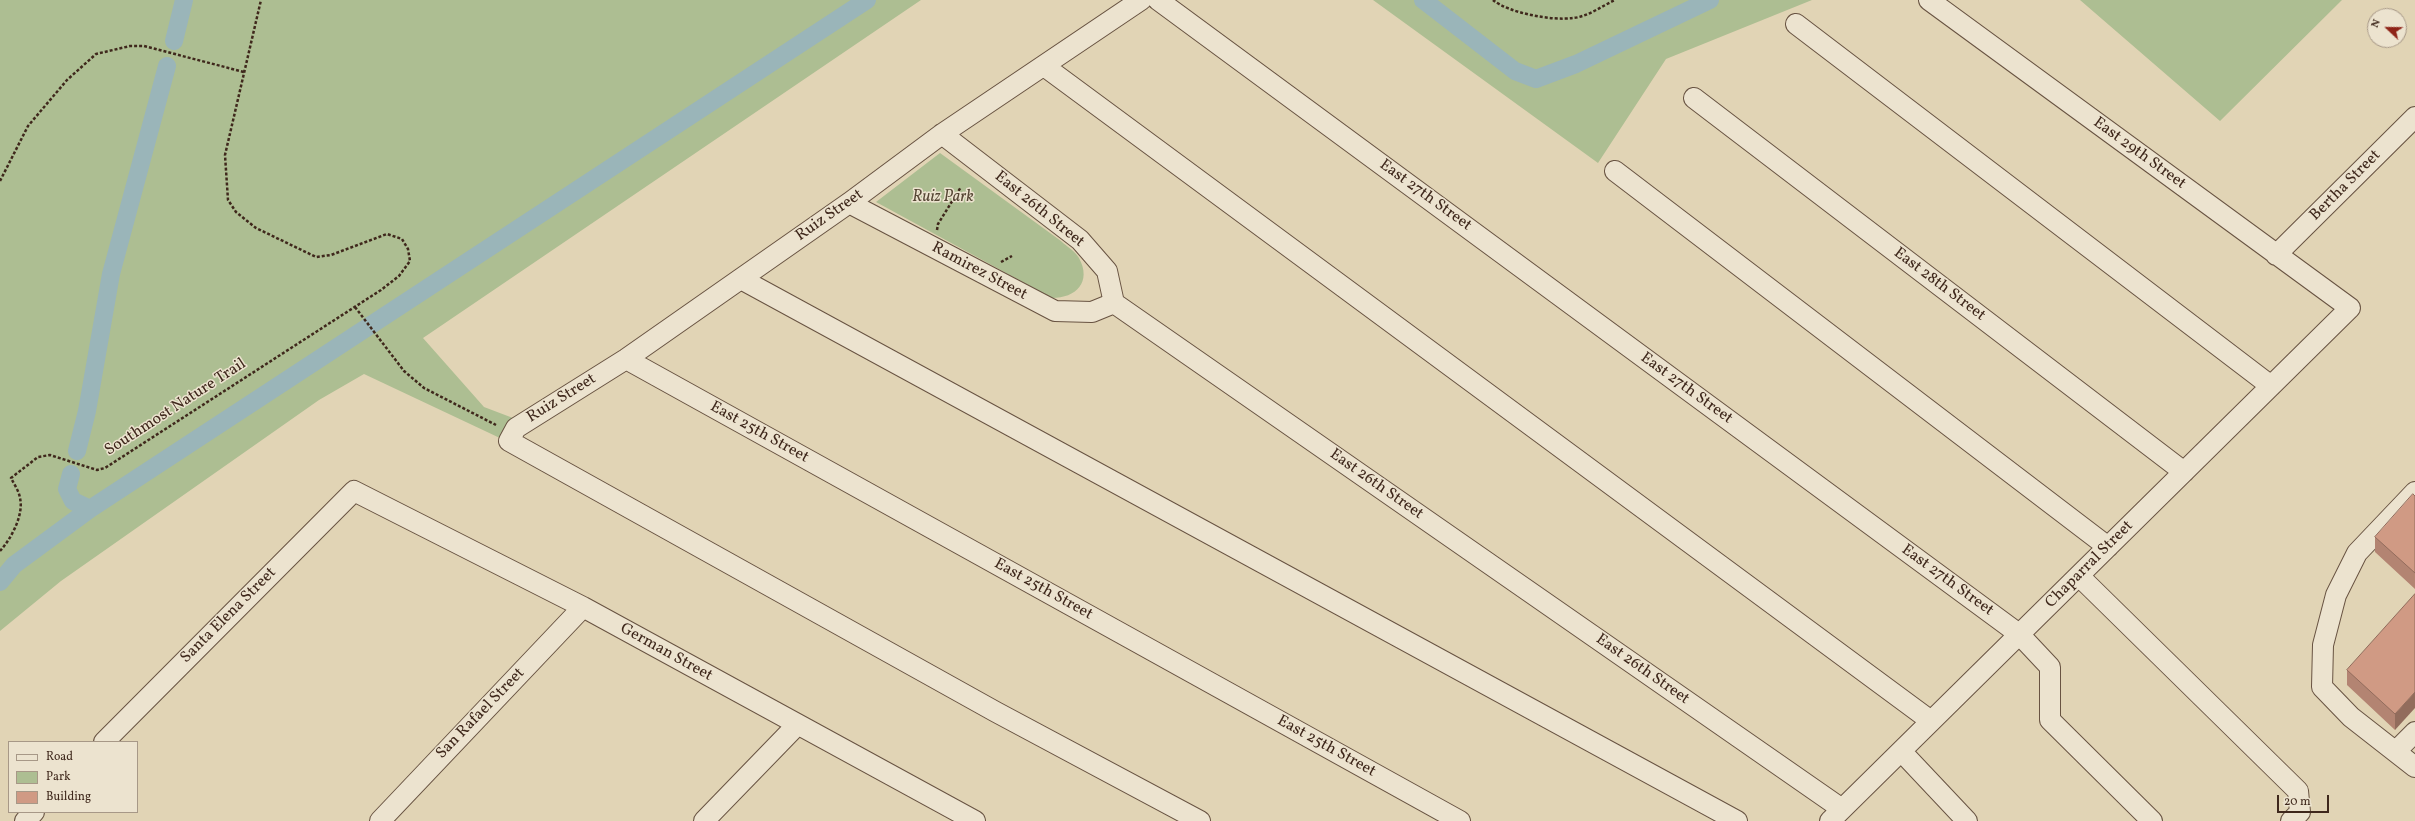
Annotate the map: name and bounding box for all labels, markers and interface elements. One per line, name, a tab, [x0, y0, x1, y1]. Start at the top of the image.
north arrow	[2367, 8, 2407, 48]
text: N	[2368, 17, 2385, 30]
street label: East 29th Street	[2089, 114, 2189, 194]
street label: Bertha Street	[2307, 147, 2385, 225]
street label: East 27th Street	[1375, 156, 1475, 236]
street label: East 26th Street	[990, 168, 1088, 252]
street label: Ruiz Street	[793, 186, 867, 246]
park label: Ruiz Park	[912, 188, 974, 208]
street label: Ramirez Street	[928, 239, 1030, 305]
street label: East 28th Street	[1889, 244, 1989, 326]
street label: East 27th Street	[1636, 349, 1736, 429]
street label: Southmost Nature Trail	[102, 355, 250, 461]
street label: Ruiz Street	[524, 370, 600, 428]
street label: East 25th Street	[706, 398, 812, 468]
street label: East 26th Street	[1325, 446, 1427, 524]
street label: Chaparral Street	[2042, 517, 2138, 613]
street label: East 27th Street	[1897, 541, 1997, 621]
street label: East 25th Street	[990, 555, 1096, 625]
street label: Santa Elena Street	[177, 564, 281, 668]
street label: German Street	[616, 620, 716, 686]
street label: East 26th Street	[1591, 631, 1693, 709]
street label: San Rafael Street	[433, 664, 529, 764]
street label: East 25th Street	[1273, 712, 1379, 782]
legend	[8, 741, 138, 813]
text: Road	[46, 749, 73, 765]
text: Park	[46, 769, 71, 785]
scale bar	[2279, 787, 2331, 813]
text: Building	[46, 789, 91, 805]
text: 20 m	[2284, 794, 2311, 810]

